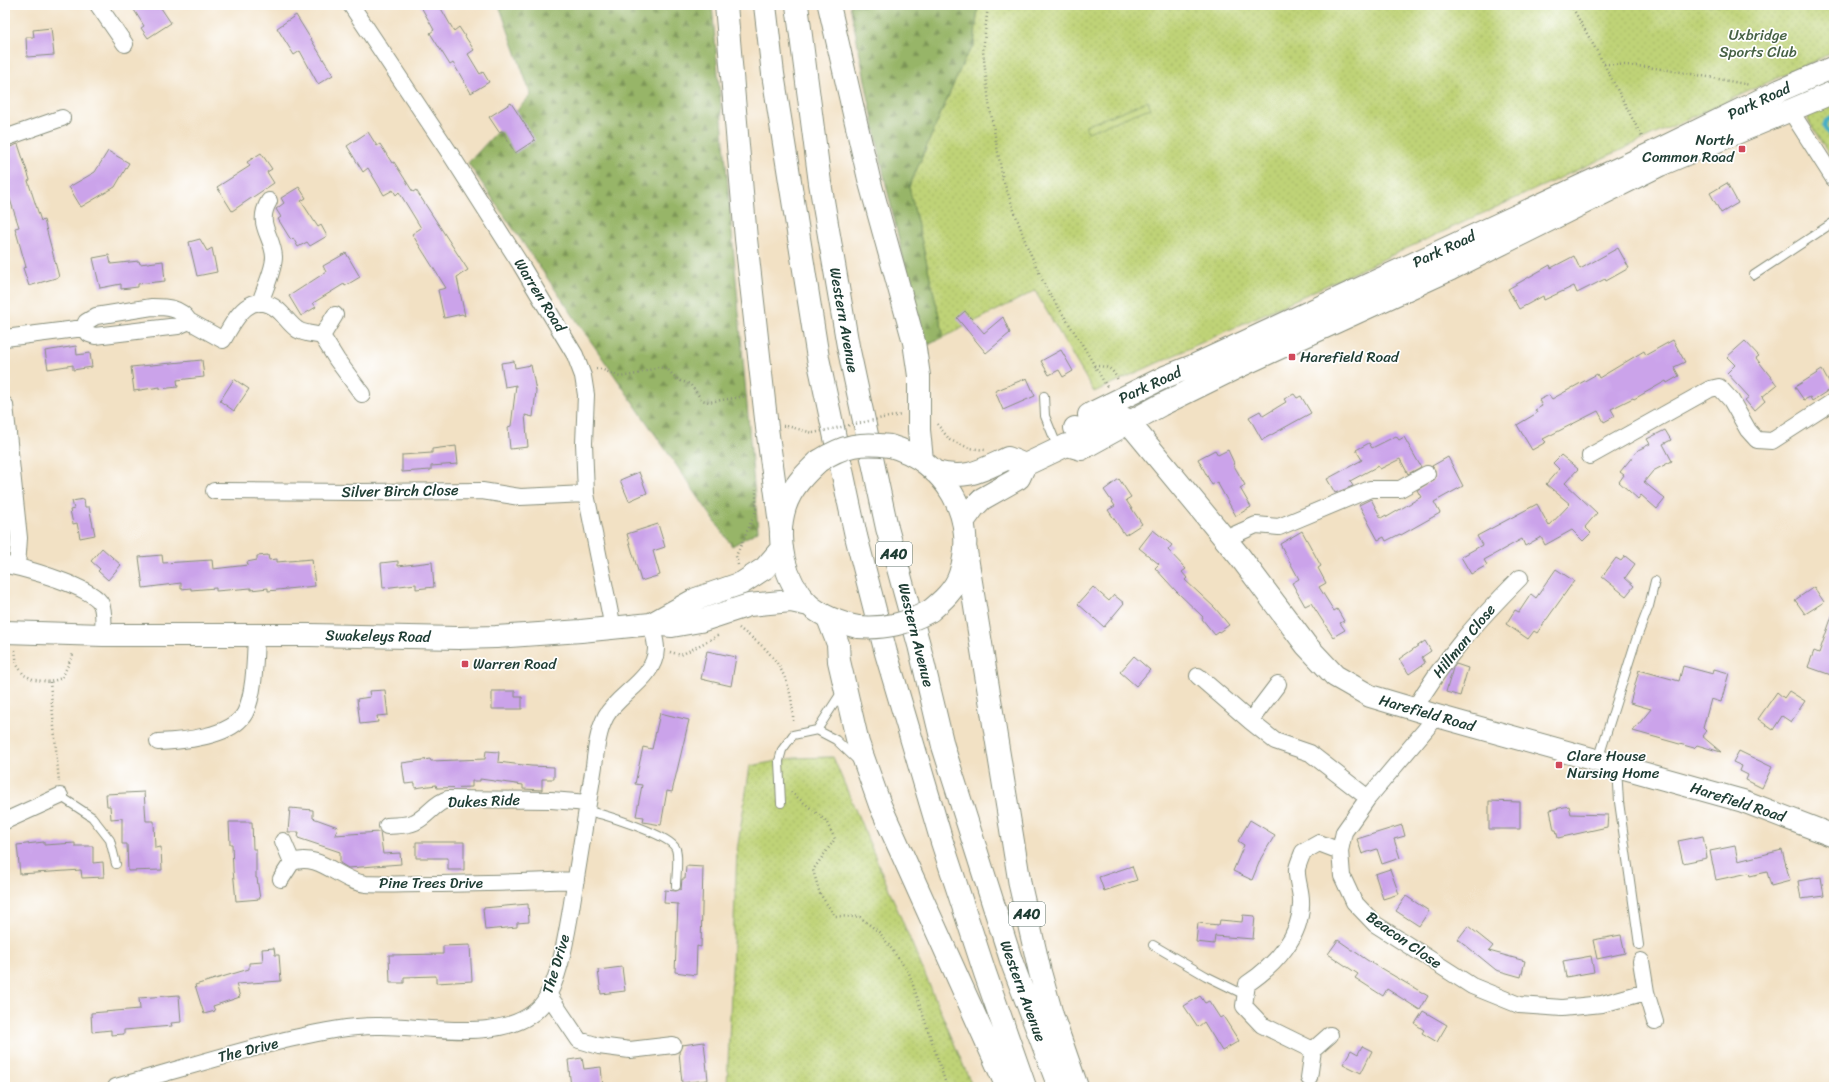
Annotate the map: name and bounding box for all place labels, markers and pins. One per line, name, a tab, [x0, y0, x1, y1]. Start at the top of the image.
place label: North Common Road	[1642, 127, 1735, 170]
marker: North Common Road	[1737, 144, 1747, 154]
place label: Harefield Road	[1300, 344, 1400, 370]
marker: Harefield Road	[1287, 352, 1297, 362]
place label: Warren Road	[473, 651, 557, 677]
marker: Warren Road	[460, 659, 470, 669]
place label: Clare House Nursing Home	[1567, 743, 1660, 786]
marker: Clare House Nursing Home	[1554, 760, 1564, 770]

